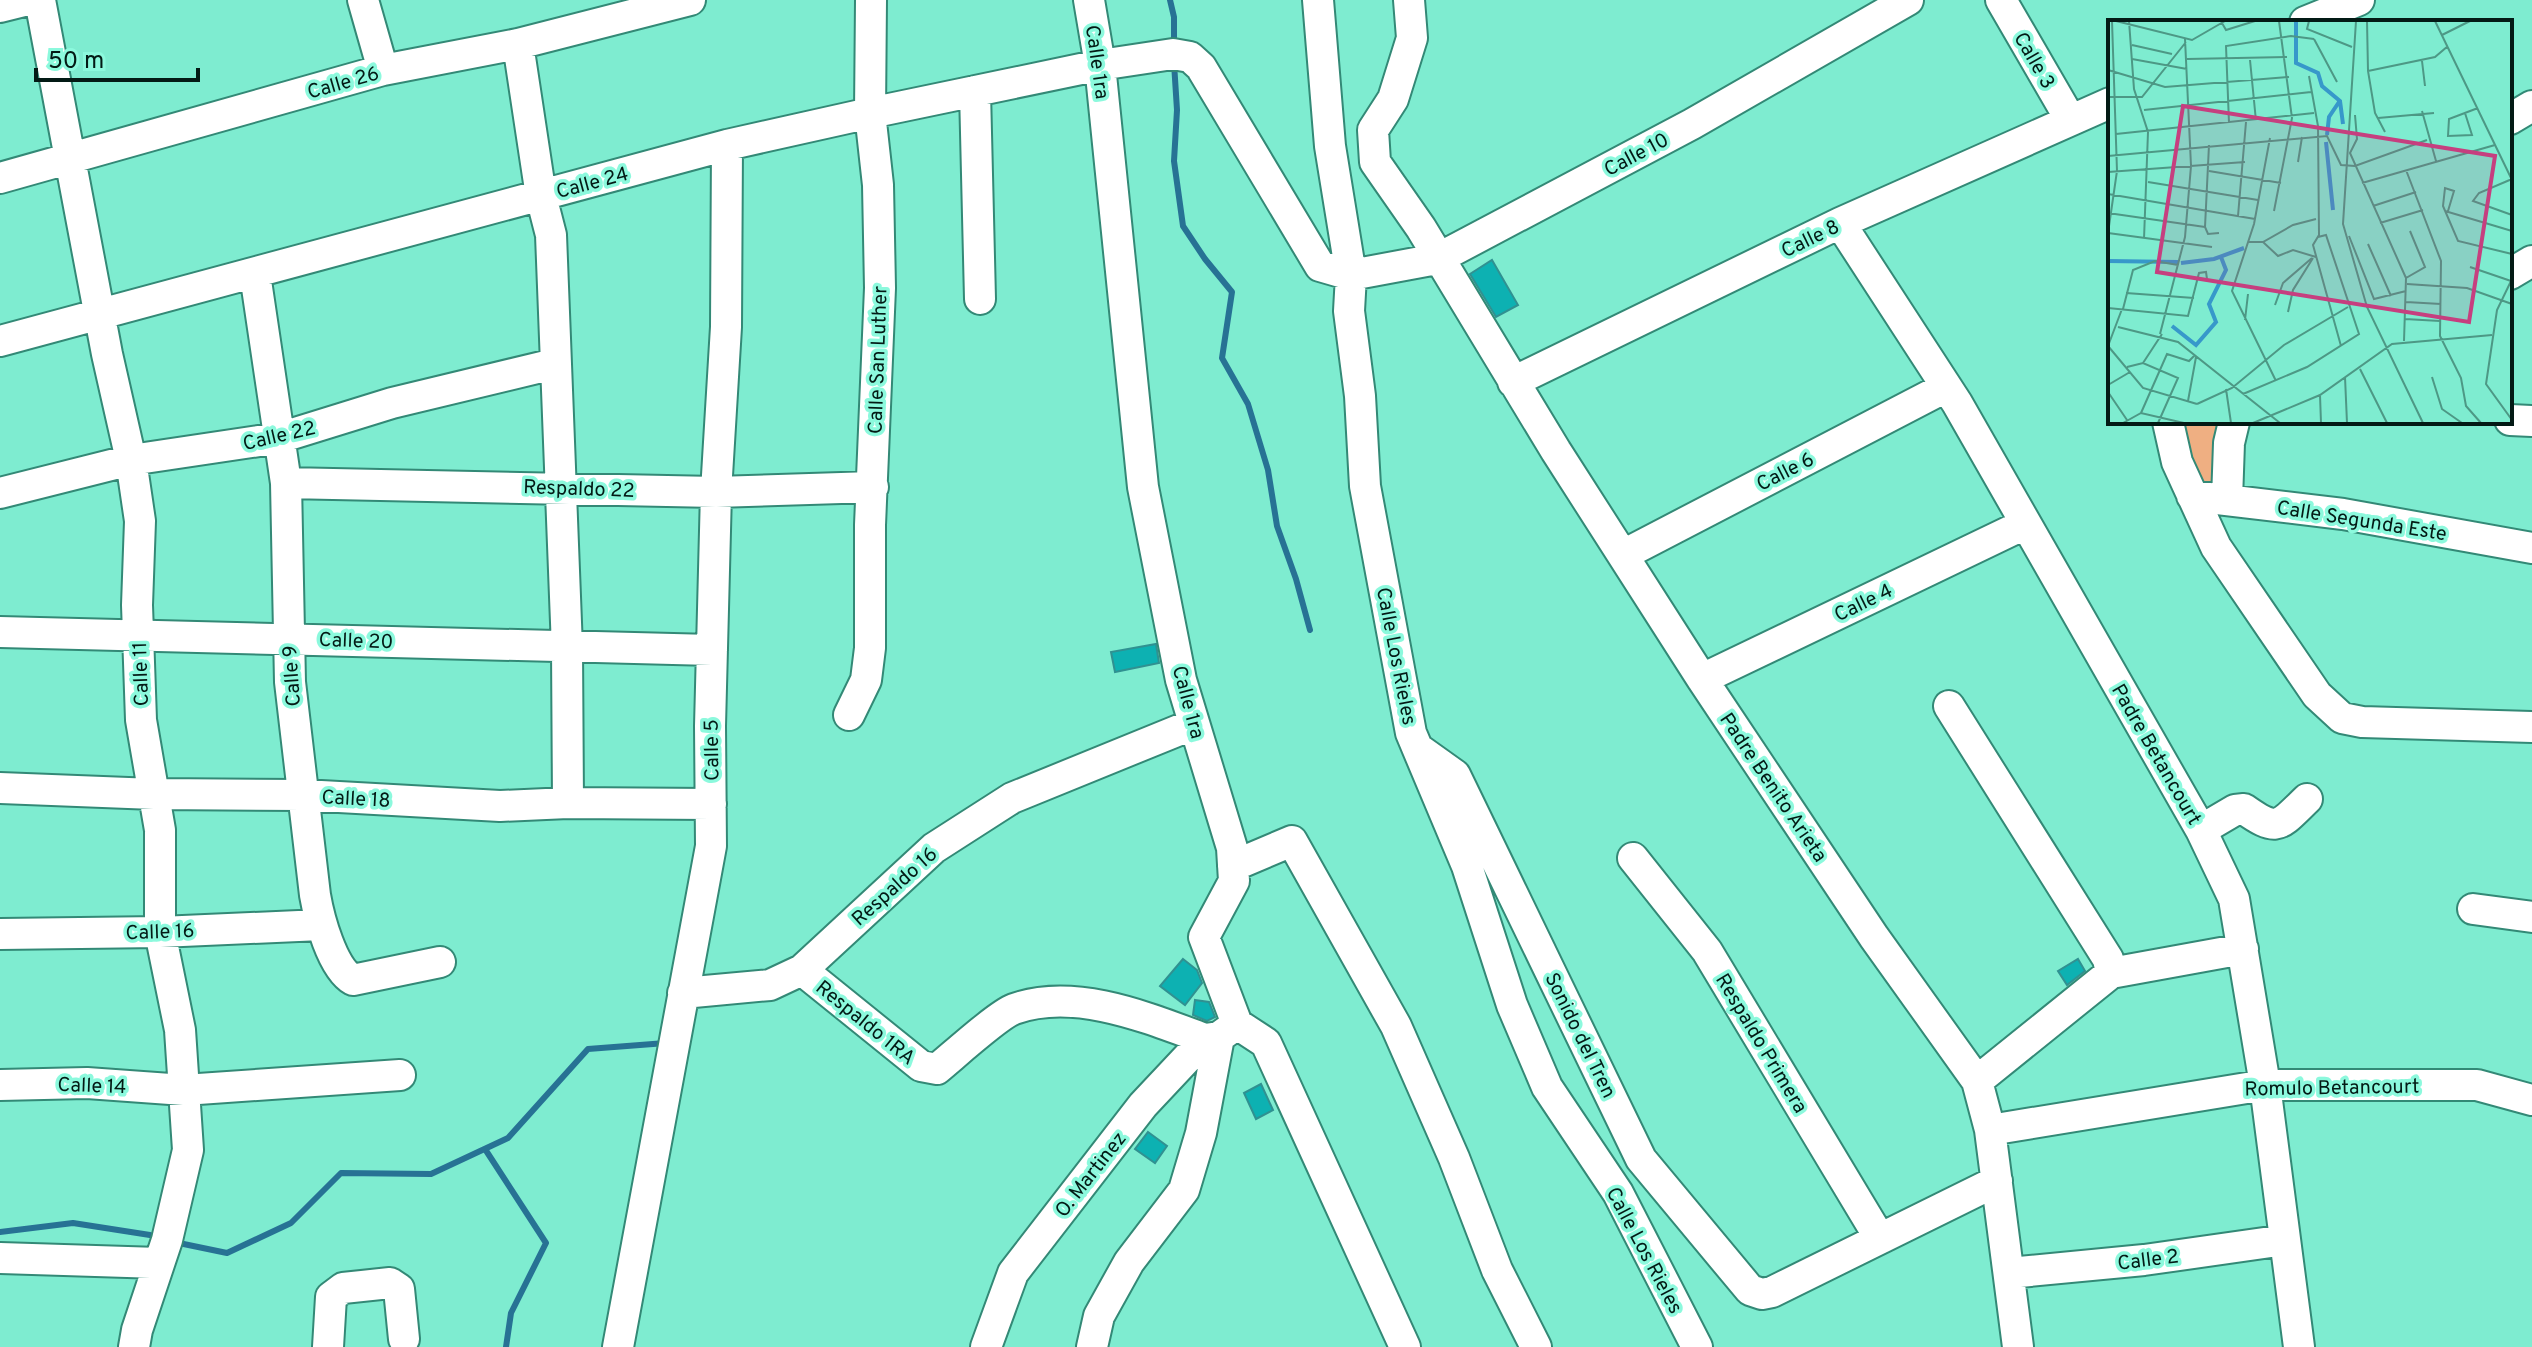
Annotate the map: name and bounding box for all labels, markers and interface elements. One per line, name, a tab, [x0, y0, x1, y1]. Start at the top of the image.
inset map	[2108, 20, 2512, 424]
street label: Calle 1ra	[1078, 23, 1114, 101]
street label: Calle 3	[2007, 28, 2060, 94]
scale bar	[36, 32, 198, 82]
text: 50 m	[48, 47, 104, 77]
street label: Calle 26	[305, 61, 383, 107]
street label: Calle 10	[1600, 128, 1674, 184]
street label: Calle 24	[553, 162, 632, 206]
street label: Calle 8	[1777, 215, 1844, 265]
street label: Calle San Luther	[863, 285, 895, 434]
street label: Calle 22	[241, 416, 318, 458]
street label: Calle 6	[1753, 447, 1819, 498]
street label: Respaldo 22	[523, 475, 635, 505]
street label: Calle Segunda Este	[2275, 496, 2449, 548]
street label: Calle 4	[1830, 579, 1897, 629]
street label: Calle Los Rieles	[1369, 585, 1421, 728]
street label: Calle 20	[318, 628, 394, 656]
street label: Calle 11	[128, 641, 156, 707]
street label: Calle 9	[278, 644, 308, 707]
street label: Calle 1ra	[1165, 663, 1209, 742]
street label: Padre Betancourt	[2104, 680, 2206, 830]
street label: Padre Benito Arieta	[1713, 708, 1832, 868]
street label: Calle 5	[699, 719, 727, 781]
street label: Calle 18	[321, 785, 391, 815]
street label: Respaldo 16	[847, 842, 944, 933]
street label: Calle 16	[125, 919, 195, 947]
street label: Sonido del Tren	[1538, 969, 1621, 1103]
street label: Respaldo Primera	[1708, 969, 1812, 1119]
street label: Respaldo 1RA	[810, 975, 920, 1072]
street label: Calle 14	[57, 1073, 127, 1101]
street label: Romulo Betancourt	[2244, 1074, 2420, 1104]
street label: O. Martinez	[1050, 1127, 1133, 1223]
street label: Calle Los Rieles	[1599, 1183, 1688, 1319]
street label: Calle 2	[2116, 1244, 2180, 1278]

